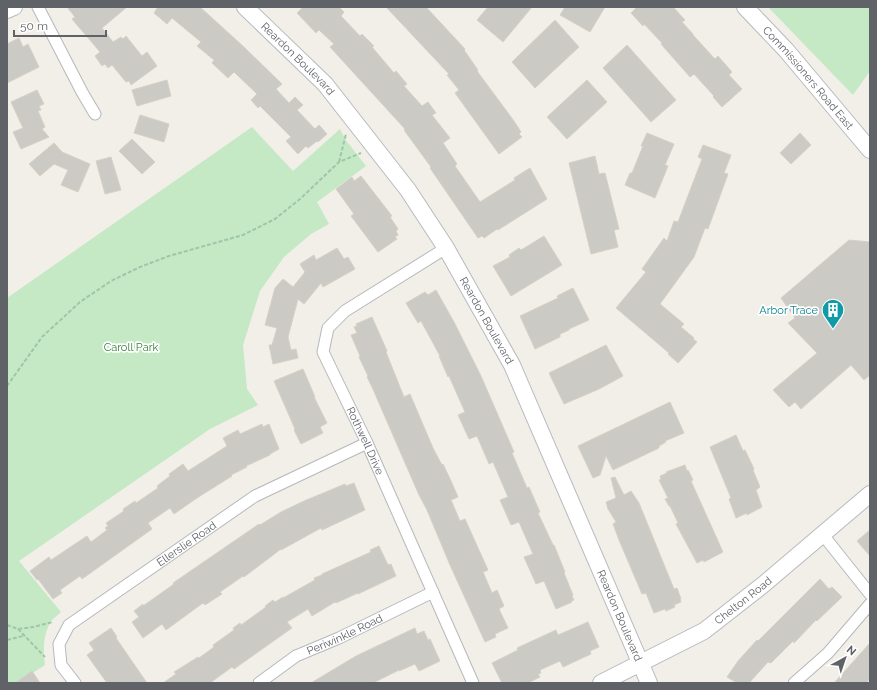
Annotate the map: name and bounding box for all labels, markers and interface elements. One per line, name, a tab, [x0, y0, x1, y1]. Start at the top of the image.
scale bar	[14, 12, 106, 38]
text: 50 m	[20, 19, 48, 33]
street label: Reardon Boulevard	[258, 20, 337, 98]
street label: Commissioners Road East	[760, 24, 856, 133]
street label: Reardon Boulevard	[457, 275, 516, 366]
building icon: Arbor Trace	[820, 297, 846, 330]
place label: Arbor Trace	[759, 304, 819, 317]
park label: Caroll Park	[104, 341, 159, 354]
street label: Rothwell Drive	[344, 405, 386, 477]
street label: Ellerslie Road	[154, 519, 219, 569]
street label: Reardon Boulevard	[594, 568, 645, 663]
street label: Chelton Road	[712, 574, 775, 627]
street label: Periwinkle Road	[305, 612, 385, 658]
north arrow	[825, 638, 865, 678]
text: N	[844, 643, 859, 658]

